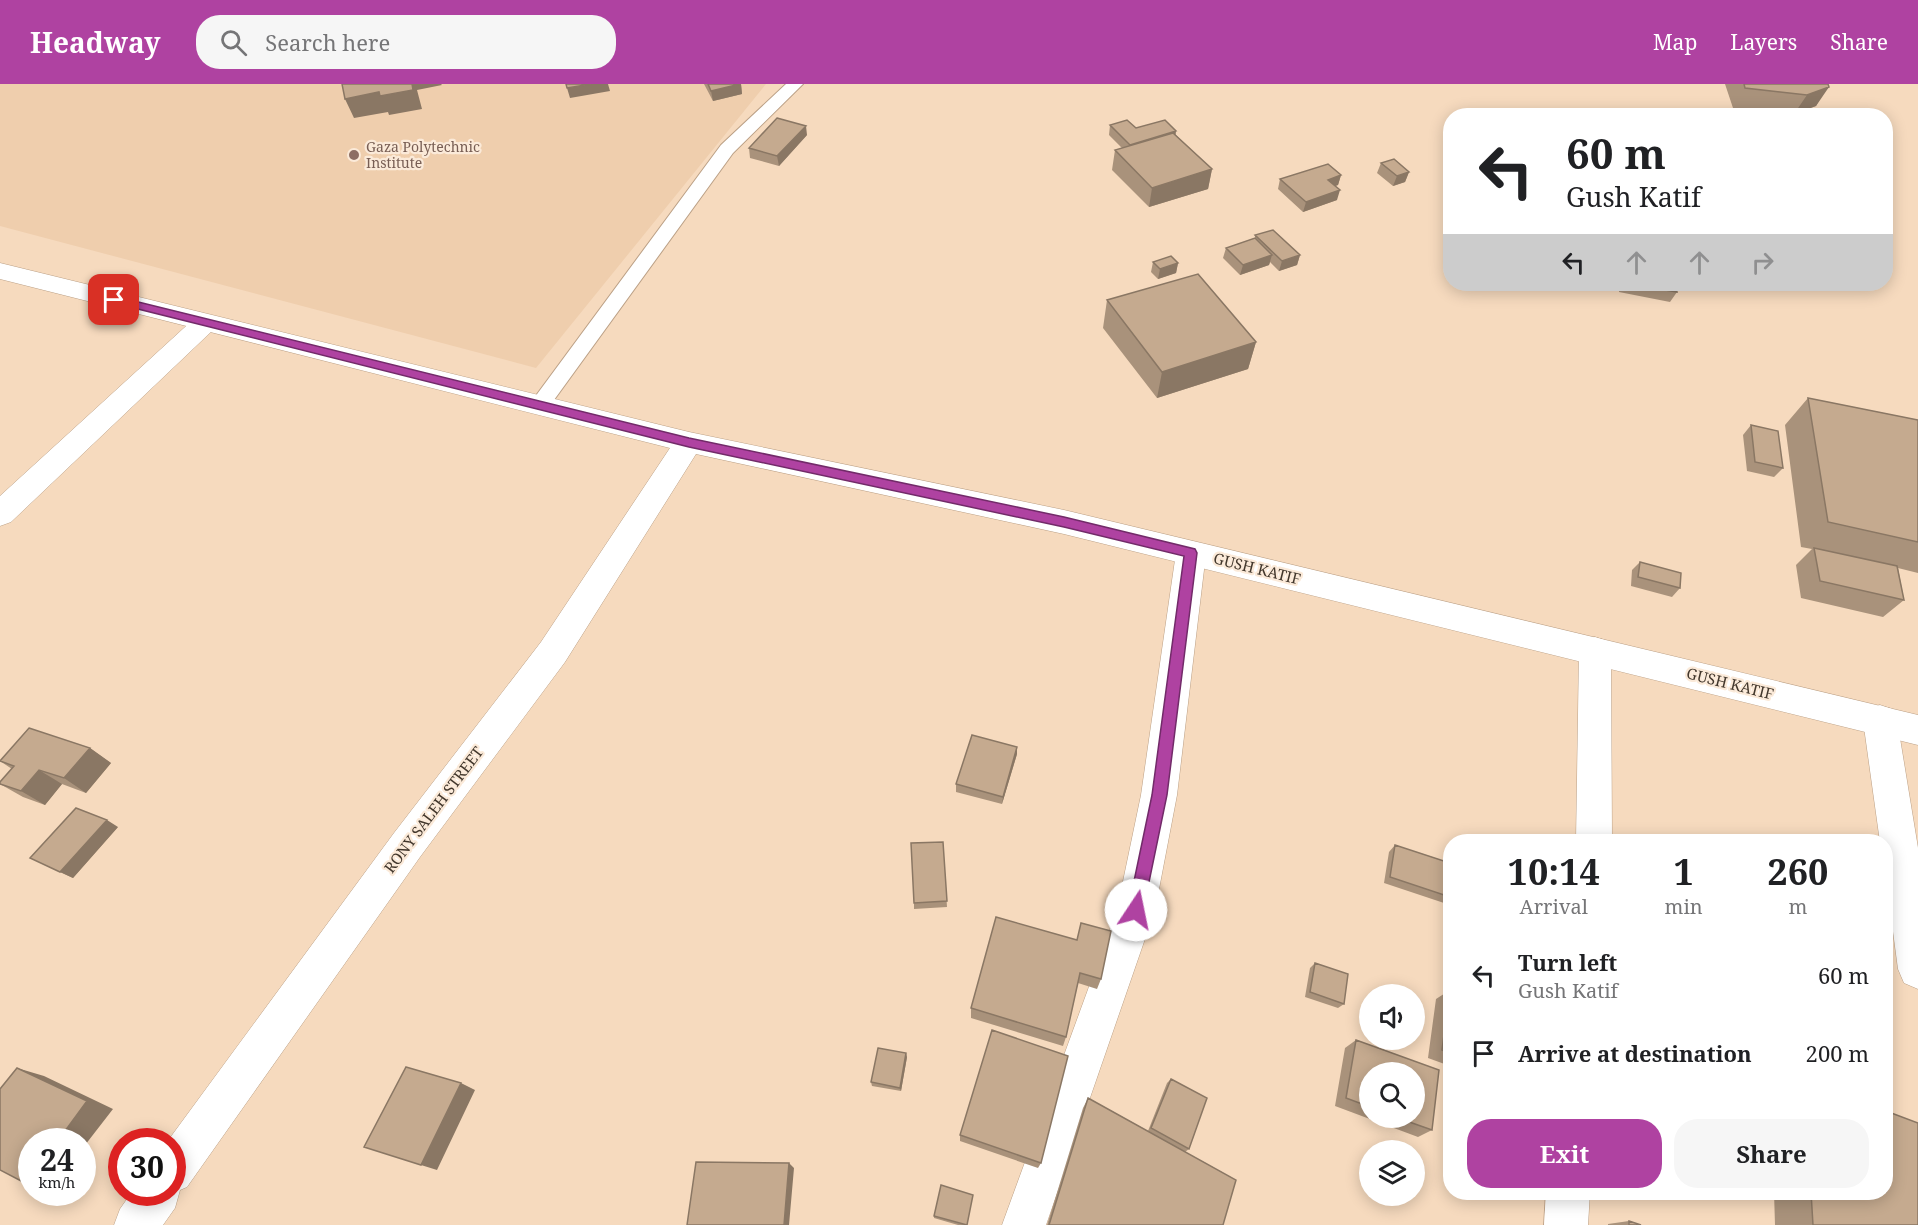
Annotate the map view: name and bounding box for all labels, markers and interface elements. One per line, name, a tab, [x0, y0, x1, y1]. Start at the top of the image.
search box	[196, 15, 616, 69]
text: Headway	[30, 23, 160, 61]
icon: search	[217, 26, 250, 59]
text: Search here	[265, 27, 390, 57]
text: Map	[1653, 28, 1697, 56]
text: Layers	[1730, 28, 1797, 56]
text: Share	[1830, 28, 1888, 56]
text: 60 m	[1566, 124, 1666, 181]
icon: left	[1467, 132, 1545, 210]
place label: Gaza Polytechnic Institute	[366, 137, 480, 172]
marker: Gaza Polytechnic Institute	[347, 148, 361, 162]
text: Gush Katif	[1566, 178, 1701, 215]
icon: left	[1557, 246, 1590, 279]
icon: ahead	[1620, 246, 1653, 279]
icon: ahead	[1683, 246, 1716, 279]
icon: right	[1746, 246, 1779, 279]
pin	[88, 274, 139, 325]
icon: arrive	[97, 283, 130, 316]
street label: GUSH KATIF	[1212, 548, 1303, 589]
street label: GUSH KATIF	[1685, 663, 1776, 704]
street label: RONY SALEH STREET	[379, 742, 487, 877]
text: 10:14	[1508, 847, 1600, 896]
text: 1	[1673, 847, 1694, 896]
text: 260	[1767, 847, 1828, 896]
position arrow	[1104, 878, 1168, 942]
text: Arrival	[1520, 893, 1588, 920]
text: min	[1665, 893, 1703, 920]
text: m	[1788, 893, 1807, 920]
text: Turn left	[1518, 947, 1617, 977]
icon: left	[1467, 959, 1500, 992]
text: 60 m	[1818, 960, 1869, 990]
text: Gush Katif	[1518, 977, 1618, 1004]
map controls	[1359, 984, 1425, 1206]
button: sound	[1359, 984, 1425, 1050]
icon: arrive	[1467, 1037, 1500, 1070]
text: Arrive at destination	[1518, 1038, 1752, 1068]
text: 200 m	[1806, 1038, 1869, 1068]
button: search	[1359, 1062, 1425, 1128]
button: Exit	[1467, 1119, 1662, 1188]
button: Share	[1674, 1119, 1869, 1188]
speed limit sign: 30	[108, 1128, 186, 1206]
text: 24	[40, 1139, 74, 1180]
button: layers	[1359, 1140, 1425, 1206]
text: km/h	[39, 1172, 75, 1192]

